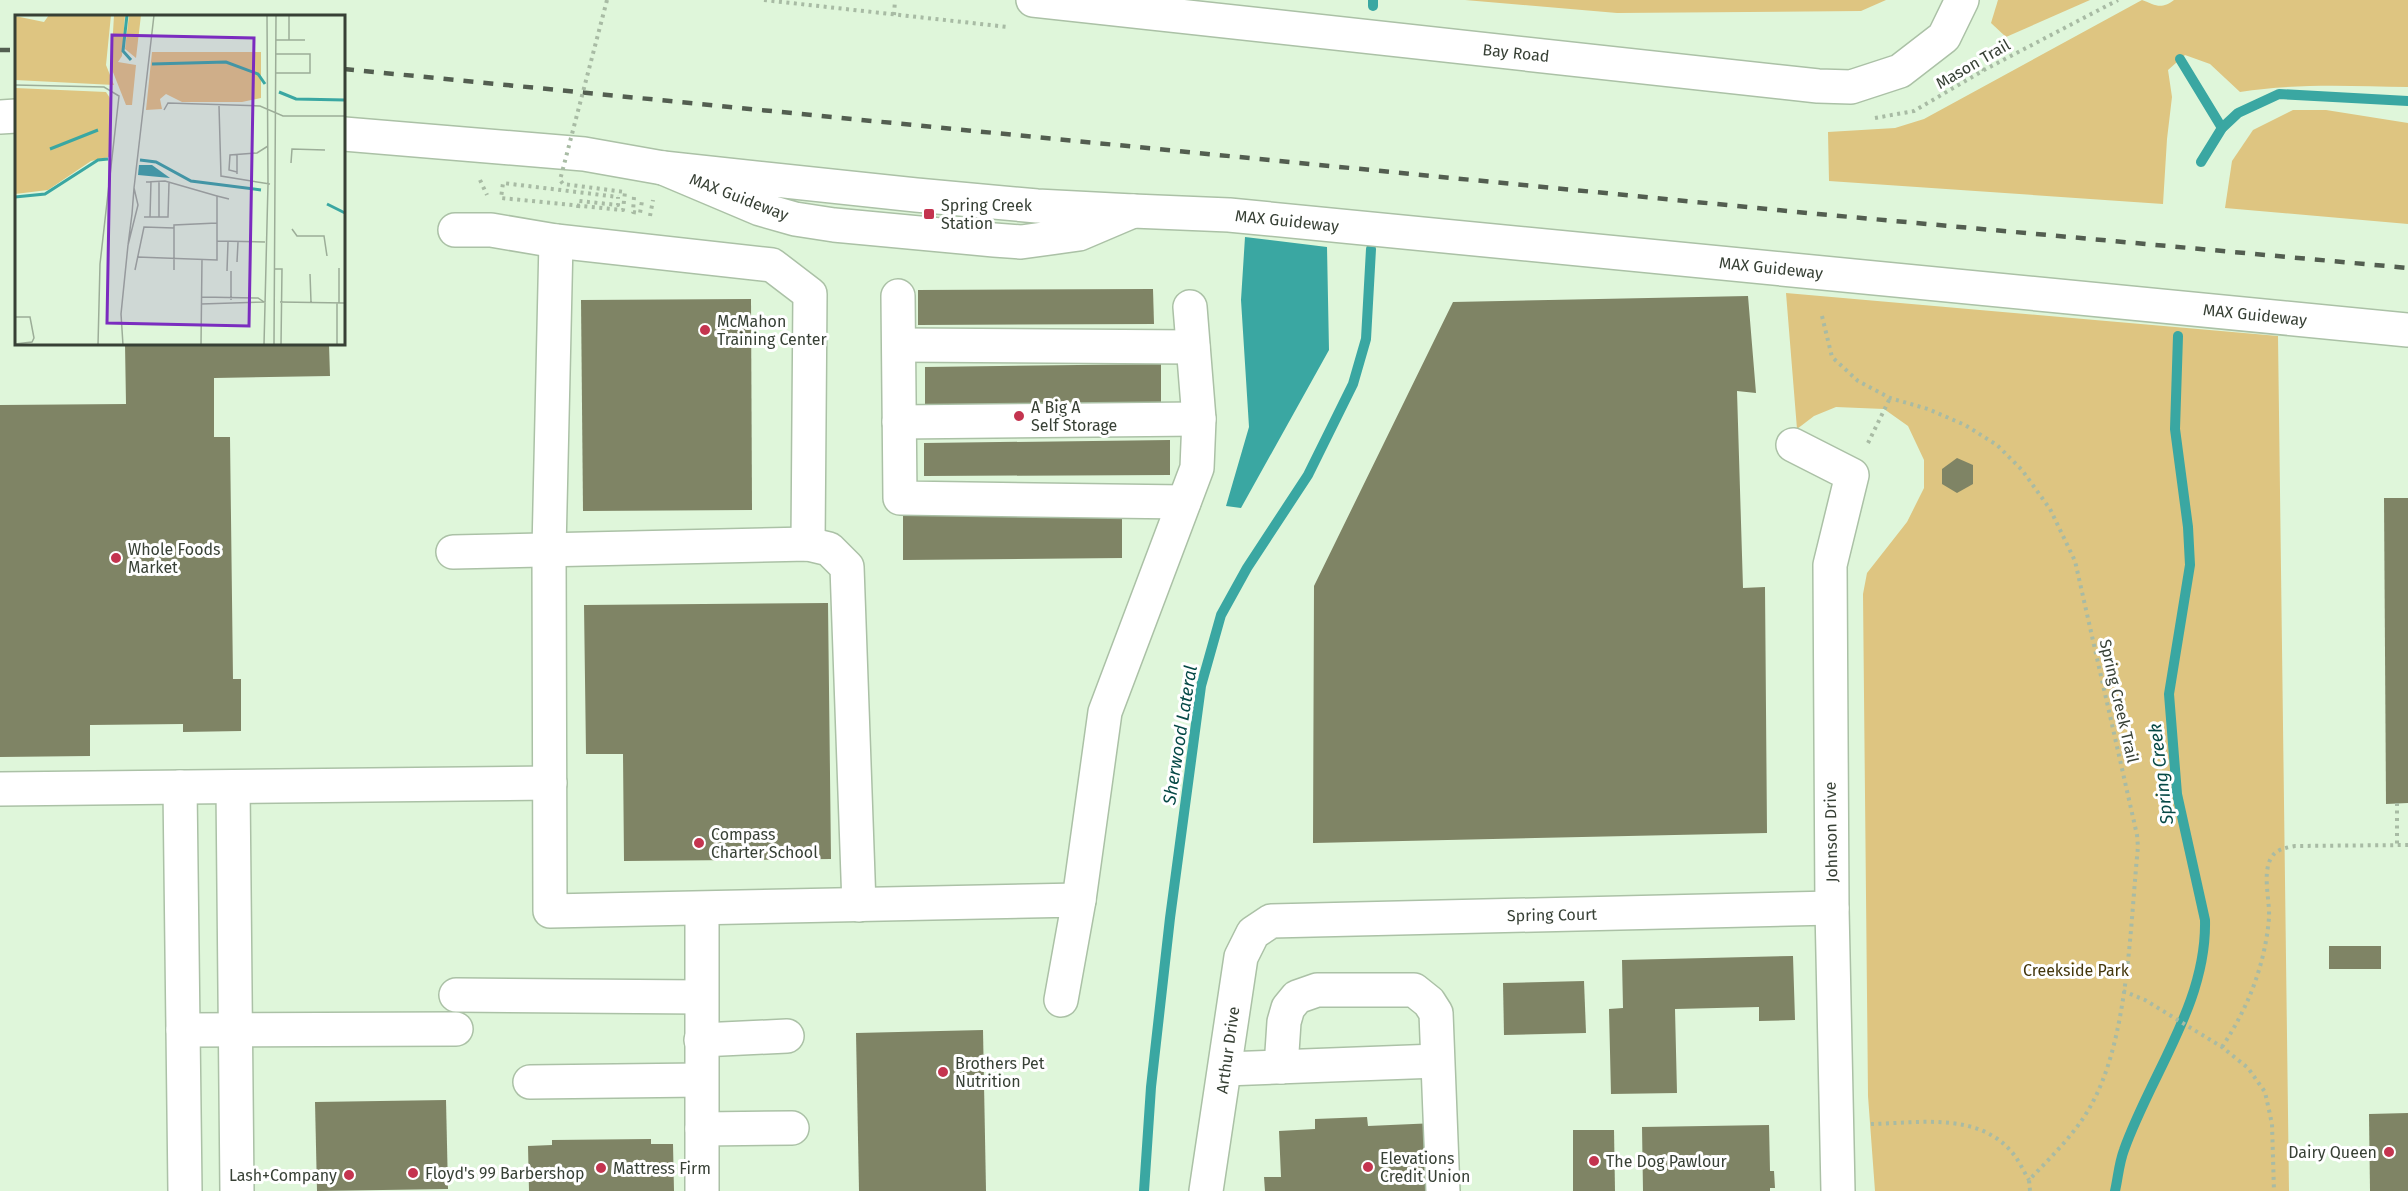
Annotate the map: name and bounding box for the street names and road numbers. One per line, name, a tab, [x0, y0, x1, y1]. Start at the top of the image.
street label: Mason Trail	[1932, 35, 2014, 93]
street label: Bay Road	[1482, 40, 1550, 66]
street label: MAX Guideway	[687, 169, 791, 225]
street label: MAX Guideway	[1234, 206, 1340, 236]
street label: MAX Guideway	[1718, 253, 1824, 283]
street label: MAX Guideway	[2202, 300, 2308, 330]
street label: Spring Creek Trail	[2096, 637, 2143, 765]
street label: Johnson Drive	[1821, 781, 1841, 883]
street label: Spring Court	[1507, 905, 1597, 925]
street label: Arthur Drive	[1212, 1005, 1244, 1095]

